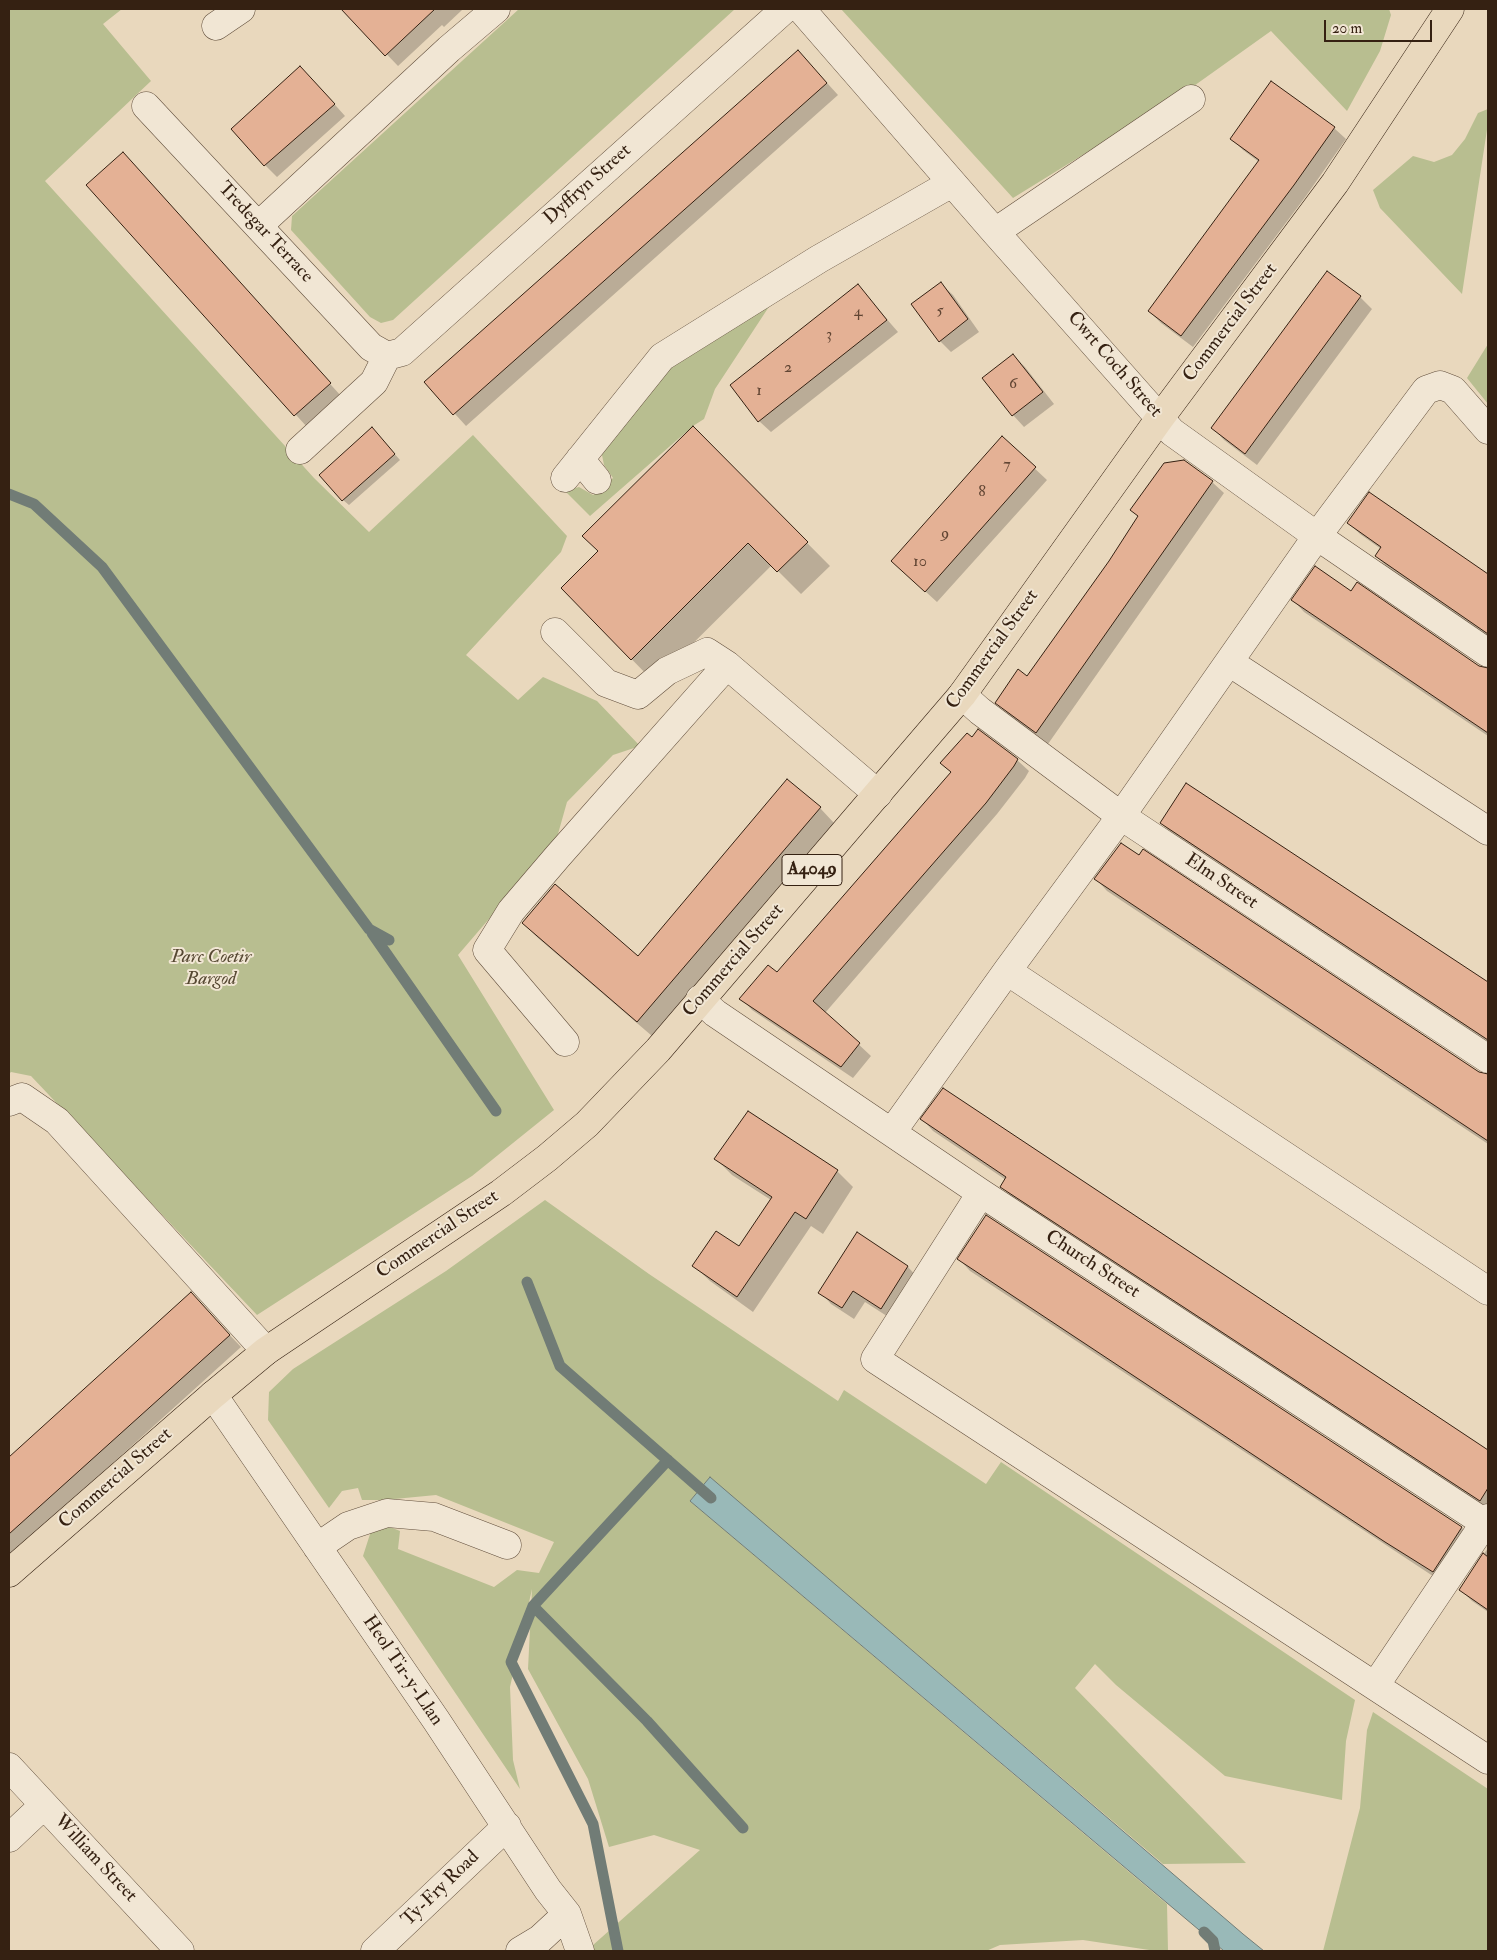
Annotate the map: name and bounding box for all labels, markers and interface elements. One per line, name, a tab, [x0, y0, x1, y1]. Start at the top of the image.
scale bar	[1327, 10, 1434, 42]
text: 20 m	[1332, 19, 1362, 38]
street label: Dyffryn Street	[540, 140, 636, 230]
street label: Tredegar Terrace	[212, 178, 318, 288]
street label: Commercial Street	[1179, 259, 1283, 387]
house number: 5	[936, 302, 944, 322]
house number: 4	[854, 303, 862, 323]
street label: Cwrt Coch Street	[1062, 307, 1166, 423]
house number: 3	[826, 326, 832, 346]
house number: 2	[784, 359, 792, 379]
house number: 6	[1009, 375, 1017, 395]
house number: 1	[756, 382, 762, 402]
house number: 7	[1003, 456, 1011, 476]
house number: 8	[978, 483, 986, 503]
house number: 9	[941, 525, 949, 545]
house number: 10	[913, 553, 927, 573]
street label: Commercial Street	[942, 586, 1044, 714]
street label: Elm Street	[1180, 849, 1262, 915]
road number: A4049	[782, 854, 842, 886]
street label: Commercial Street	[679, 900, 789, 1022]
park label: Parc Coetir Bargod	[171, 947, 251, 991]
street label: Commercial Street	[373, 1186, 503, 1284]
street label: Church Street	[1041, 1226, 1143, 1304]
street label: Commercial Street	[55, 1424, 177, 1534]
street label: Heol Tir-y-Llan	[357, 1612, 447, 1730]
street label: William Street	[49, 1810, 141, 1908]
street label: Ty-Fry Road	[397, 1846, 485, 1932]

